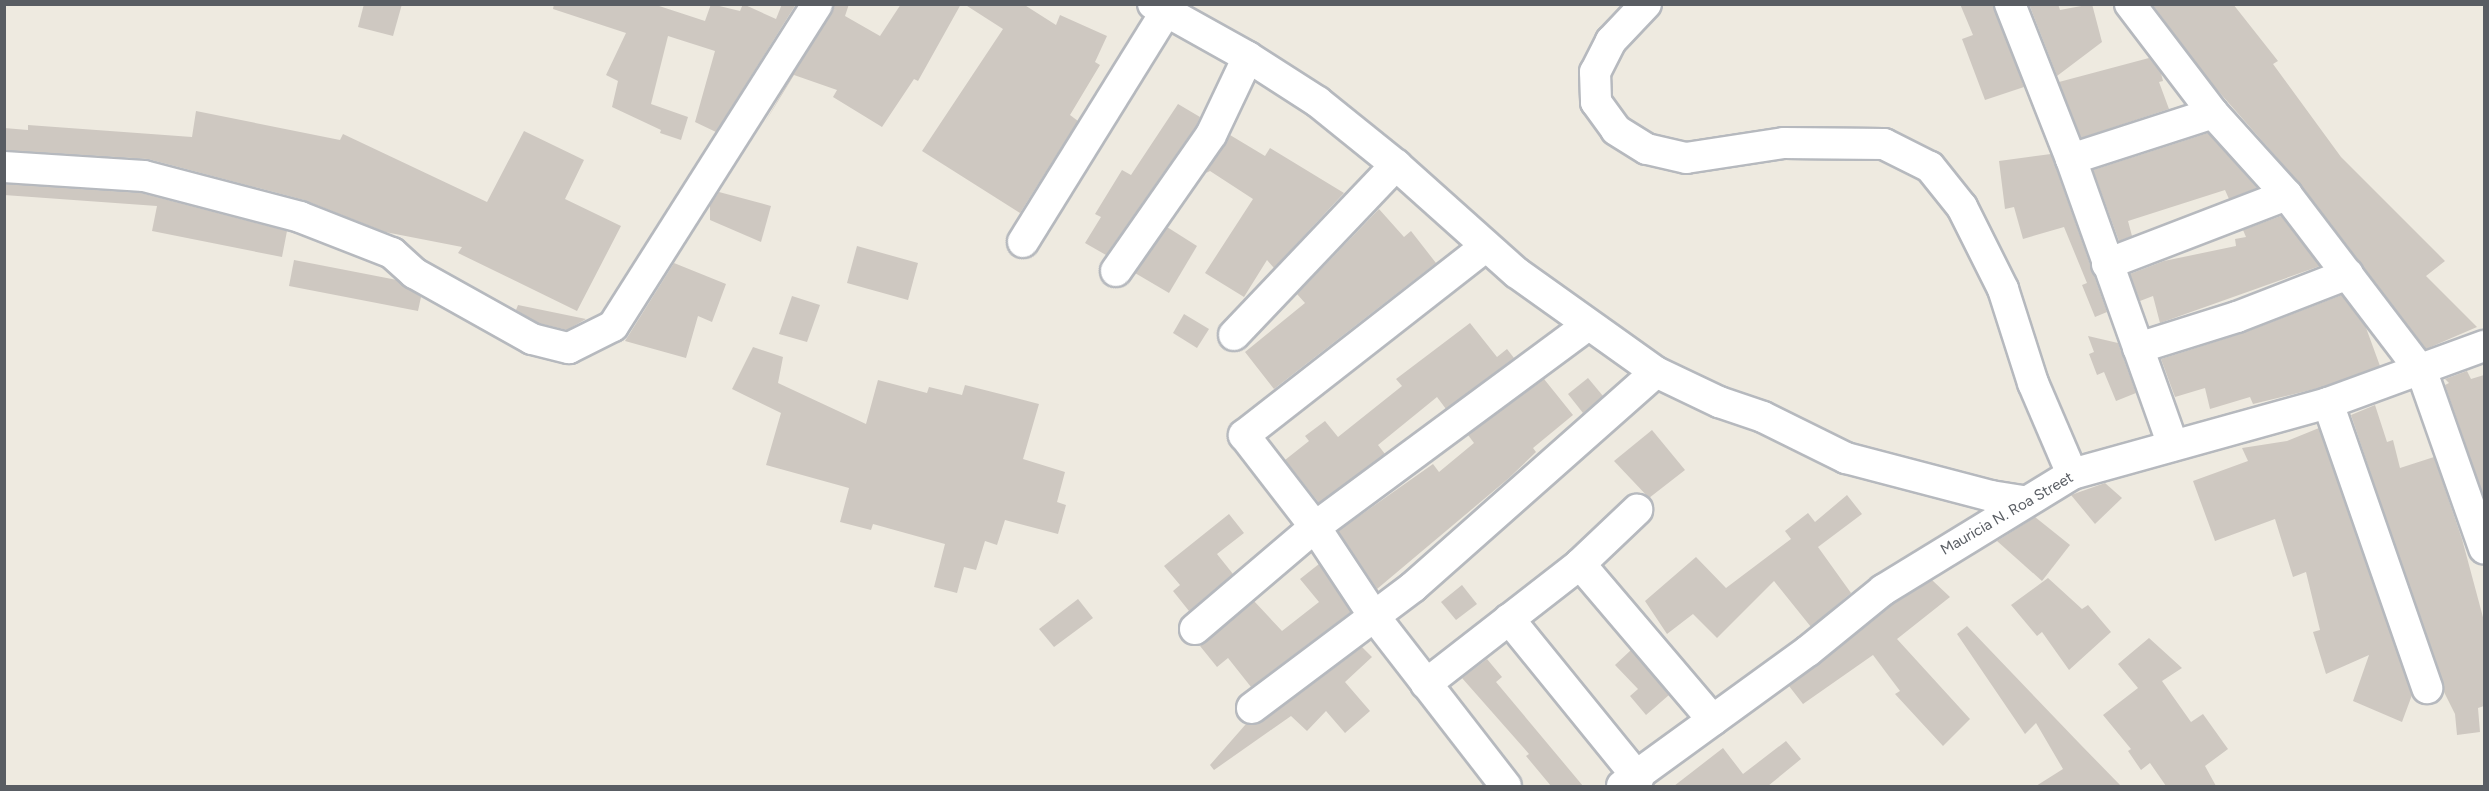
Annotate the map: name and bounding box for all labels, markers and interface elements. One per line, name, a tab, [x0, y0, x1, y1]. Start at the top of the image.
street label: Mauricia N. Roa Street	[1938, 469, 2076, 559]

